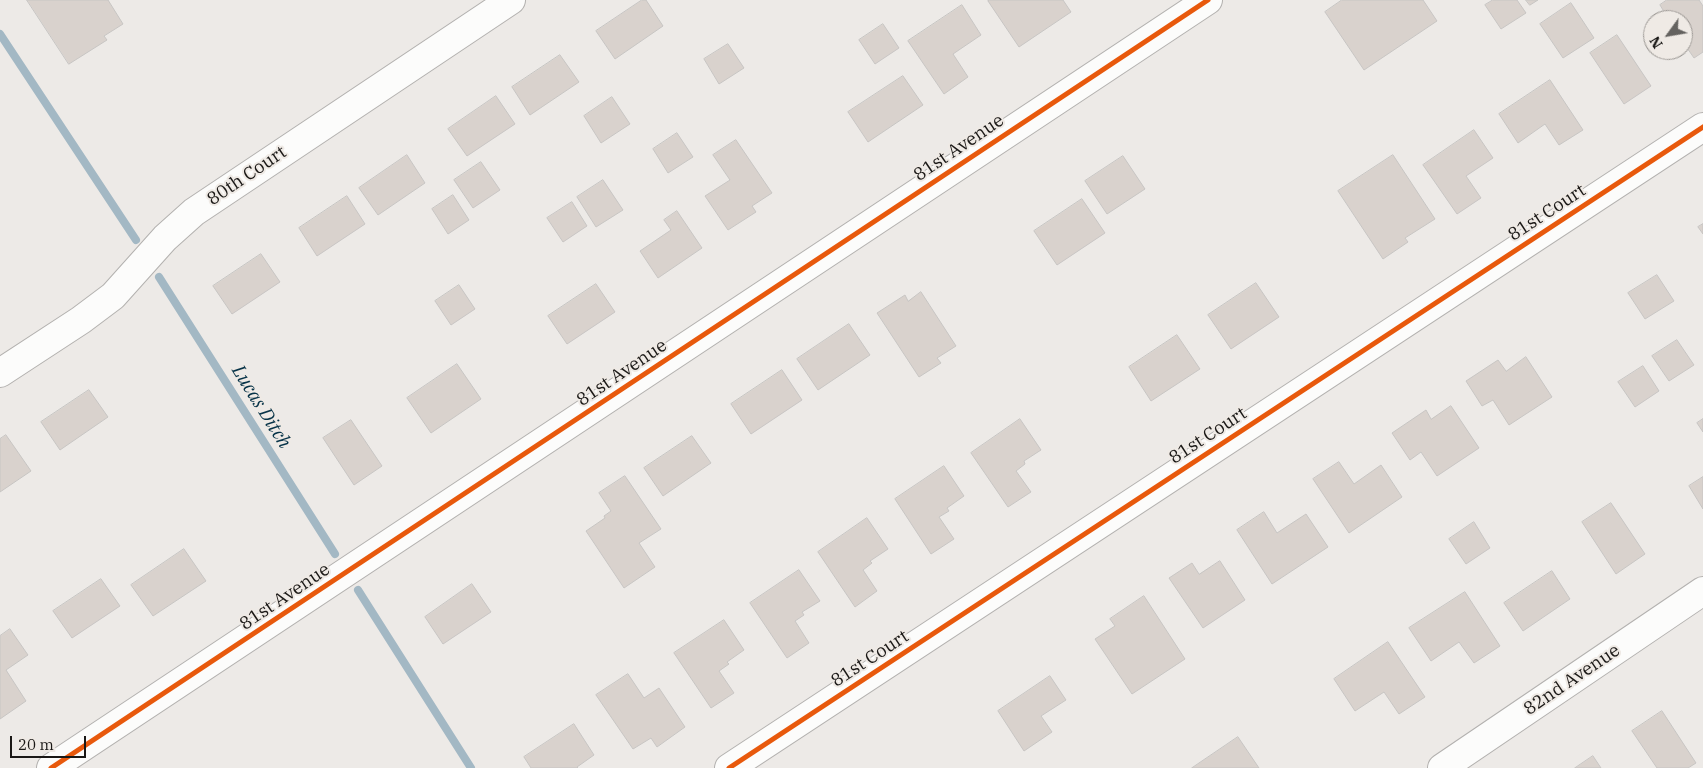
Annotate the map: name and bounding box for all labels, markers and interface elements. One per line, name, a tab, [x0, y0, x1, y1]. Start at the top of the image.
north arrow	[1643, 10, 1693, 60]
text: N	[1646, 33, 1667, 52]
street label: 81st Avenue	[910, 110, 1008, 186]
street label: 80th Court	[203, 142, 291, 210]
street label: 81st Court	[1504, 180, 1590, 246]
street label: 81st Avenue	[573, 335, 671, 411]
water label: Lucas Ditch	[226, 361, 296, 453]
street label: 81st Court	[1165, 403, 1251, 469]
street label: 81st Avenue	[236, 559, 334, 635]
street label: 81st Court	[827, 626, 913, 692]
street label: 82nd Avenue	[1520, 640, 1624, 720]
scale bar	[12, 726, 89, 758]
text: 20 m	[18, 735, 54, 754]

